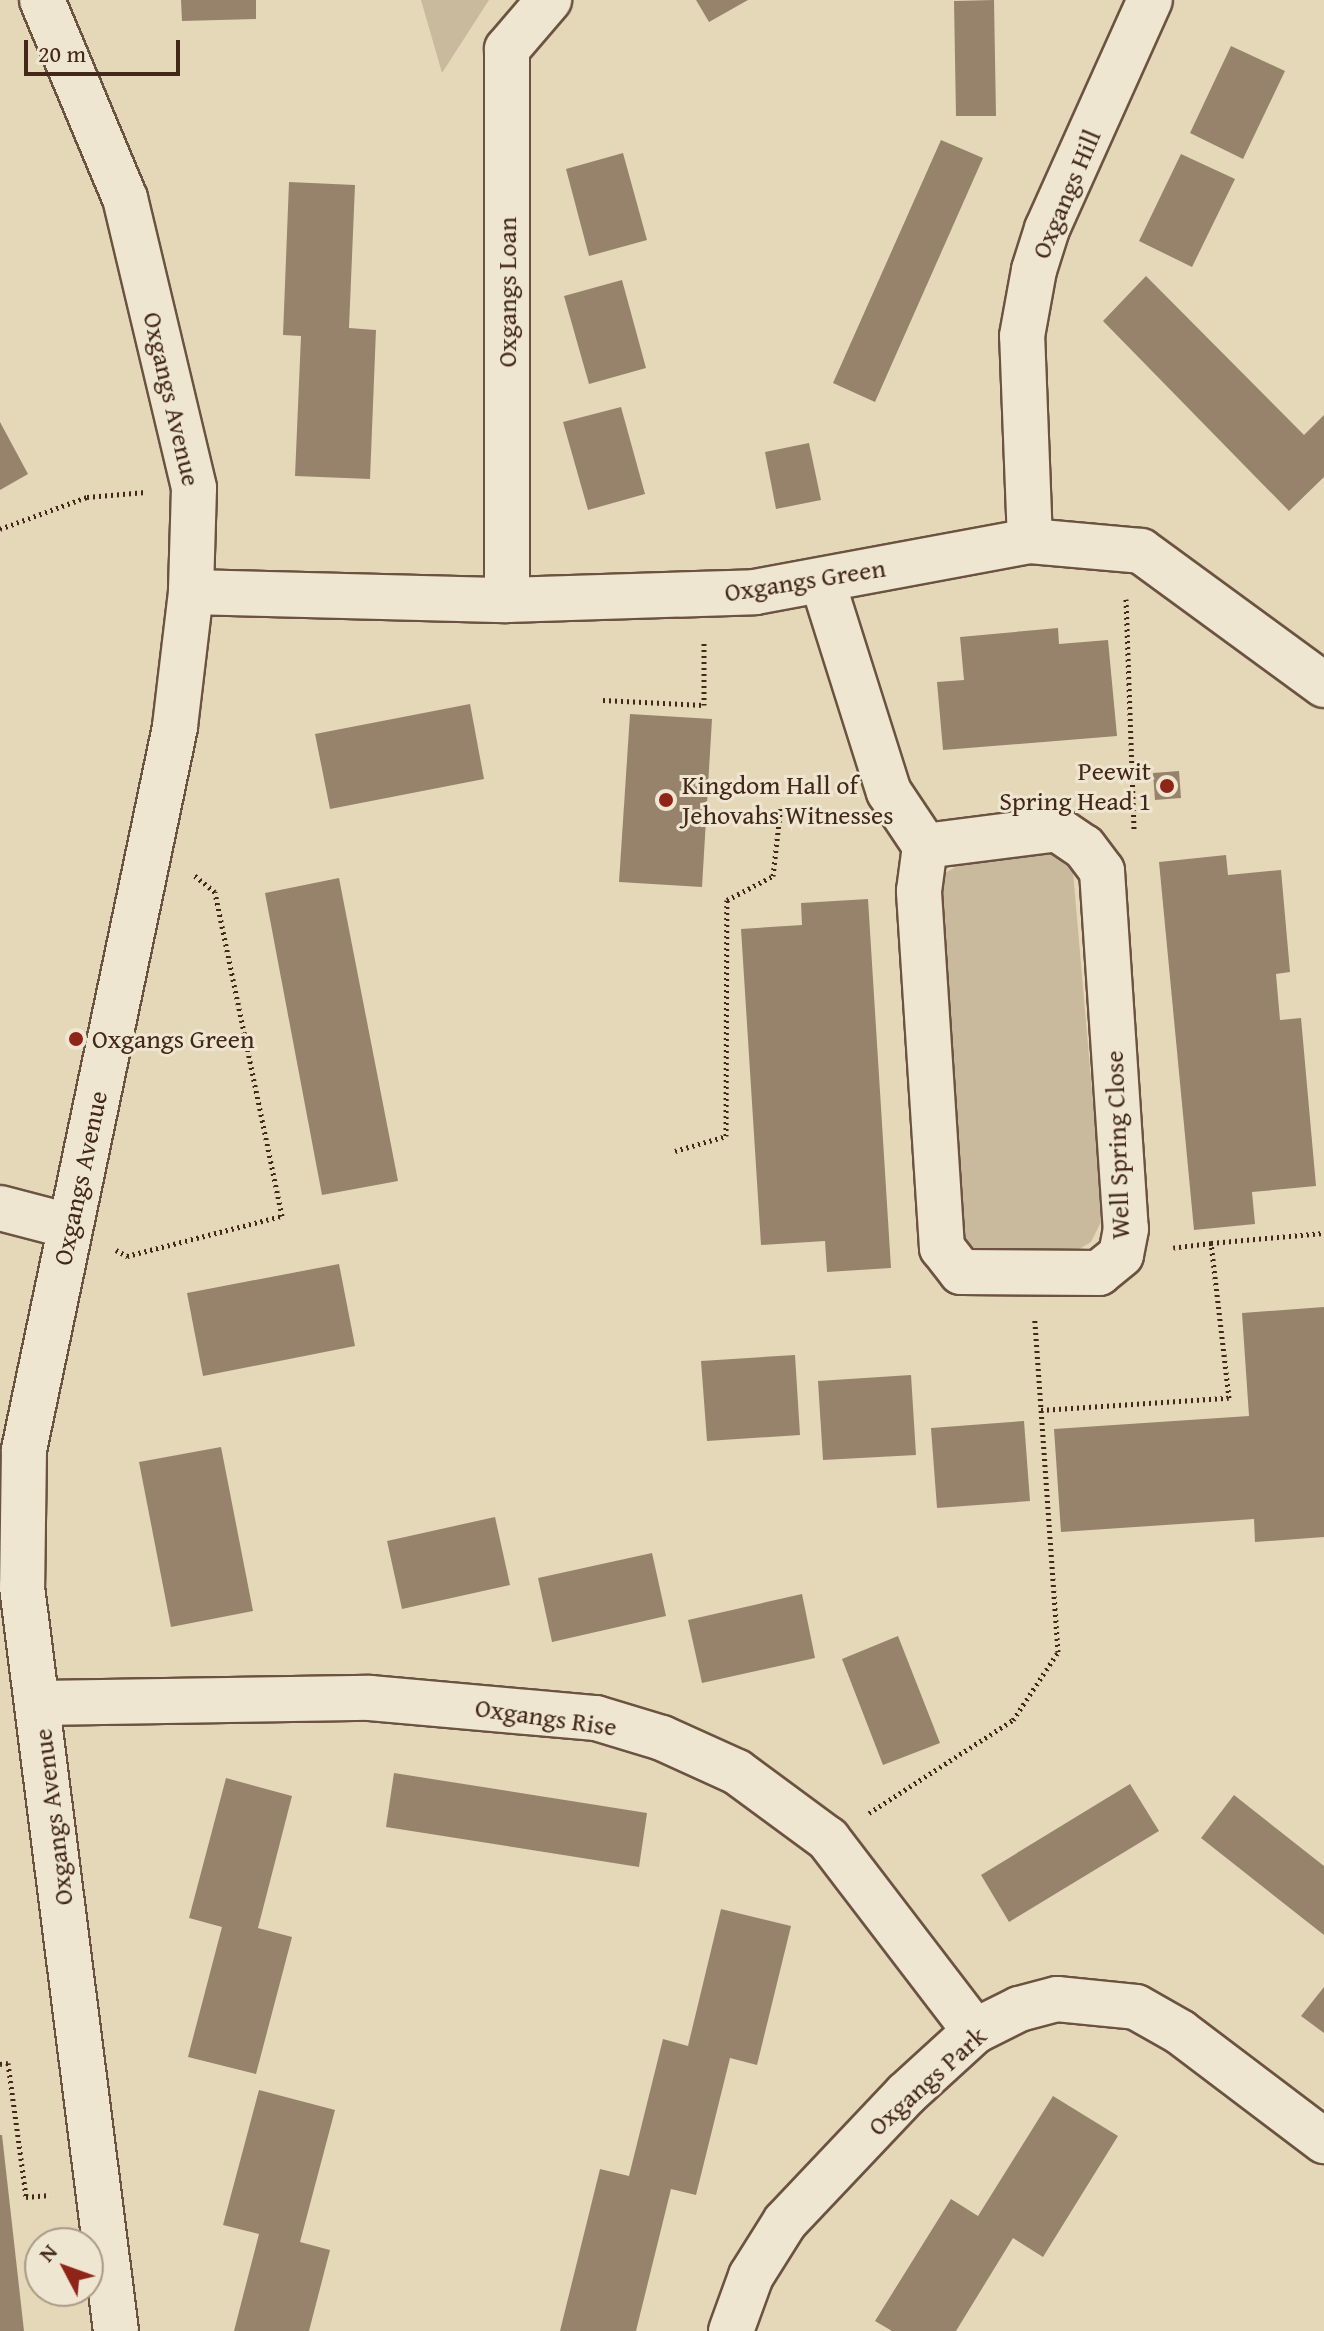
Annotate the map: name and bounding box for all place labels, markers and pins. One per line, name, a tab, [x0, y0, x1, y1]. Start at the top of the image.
place label: Peewit Spring Head 1	[999, 755, 1151, 816]
place label: Kingdom Hall of Jehovahs Witnesses	[682, 769, 894, 830]
marker: Peewit Spring Head 1	[1158, 777, 1176, 795]
marker: Kingdom Hall of Jehovahs Witnesses	[657, 791, 675, 809]
place label: Oxgangs Green	[92, 1023, 254, 1055]
marker: Oxgangs Green	[67, 1030, 85, 1048]

